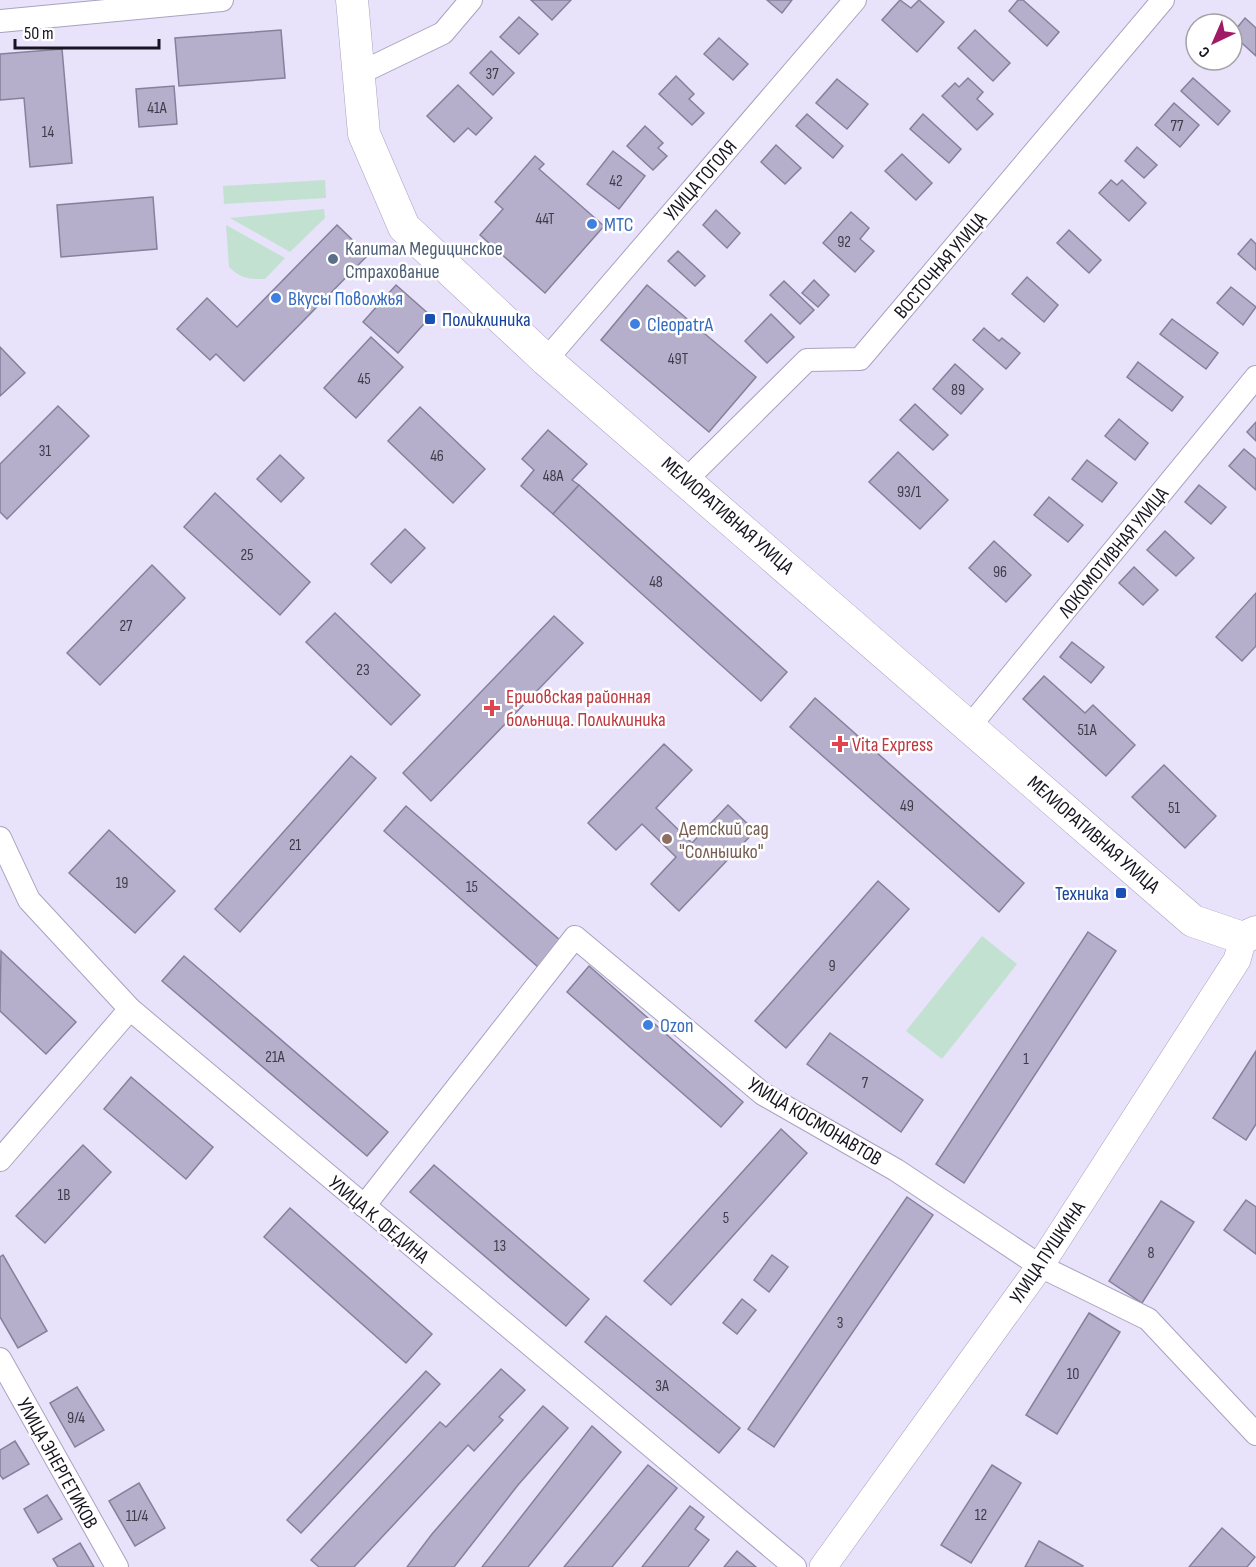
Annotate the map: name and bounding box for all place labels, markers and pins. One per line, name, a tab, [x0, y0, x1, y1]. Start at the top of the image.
place label: МТС	[604, 213, 633, 237]
marker: МТС	[585, 217, 599, 231]
place label: Капитал Медицинское Страхование	[345, 237, 503, 284]
marker: Капитал Медицинское Страхование	[326, 252, 340, 266]
place label: Вкусы Поволжья	[288, 287, 403, 311]
marker: Вкусы Поволжья	[269, 291, 283, 305]
place label: Поликлиника	[442, 308, 531, 332]
marker: Поликлиника	[423, 312, 437, 326]
place label: CleopatrA	[647, 313, 714, 337]
marker: CleopatrA	[628, 317, 642, 331]
place label: Ершовская районная больница. Поликлиника	[506, 685, 666, 732]
marker: Ершовская районная больница. Поликлиника	[483, 699, 501, 717]
place label: Vita Express	[852, 733, 933, 757]
marker: Vita Express	[833, 737, 847, 751]
place label: Детский сад "Солнышко"	[679, 817, 769, 864]
marker: Детский сад "Солнышко"	[660, 832, 674, 846]
place label: Техника	[1055, 882, 1109, 906]
marker: Техника	[1114, 886, 1128, 900]
place label: Ozon	[660, 1014, 694, 1038]
marker: Ozon	[641, 1018, 655, 1032]

